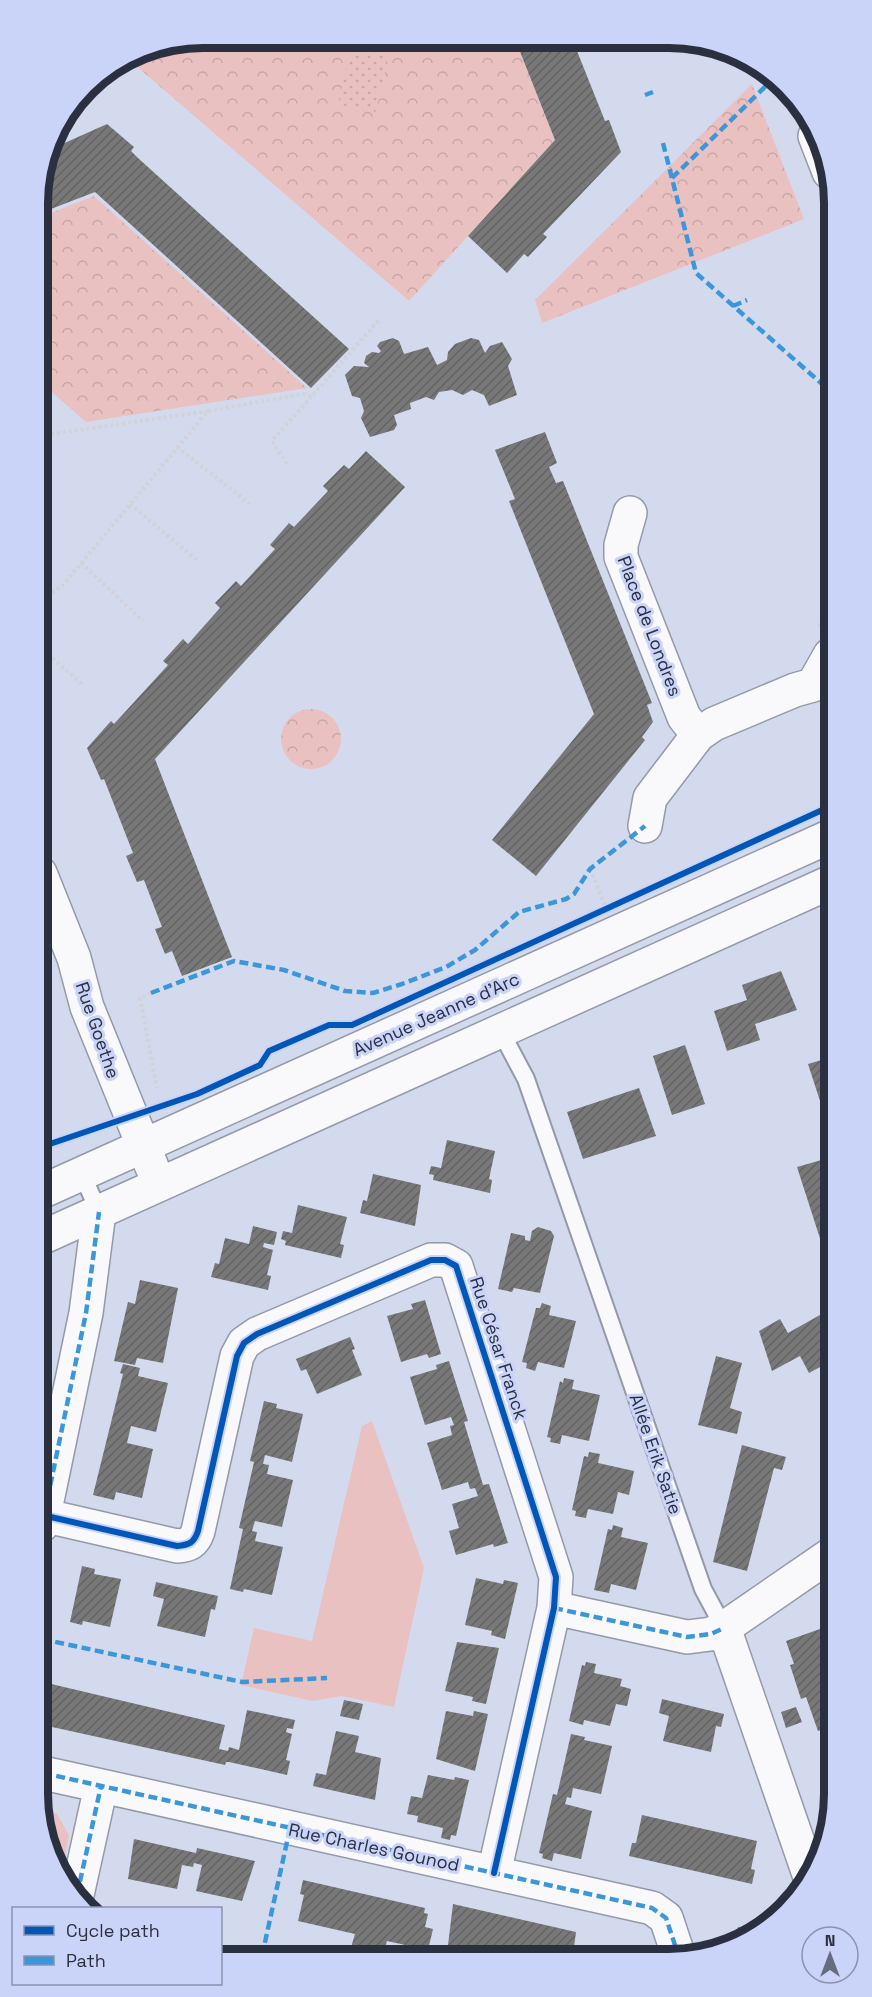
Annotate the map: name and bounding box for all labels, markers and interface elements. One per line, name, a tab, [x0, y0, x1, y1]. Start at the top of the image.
street label: Place de Londres	[613, 553, 687, 699]
street label: Avenue Jeanne d'Arc	[349, 967, 523, 1061]
street label: Rue Goethe	[71, 979, 125, 1081]
street label: Rue César Franck	[465, 1274, 533, 1423]
street label: Allée Erik Satie	[625, 1391, 687, 1517]
street label: Rue Charles Gounod	[286, 1818, 462, 1876]
legend	[12, 1907, 222, 1985]
text: Cycle path	[66, 1919, 160, 1942]
north arrow	[800, 1925, 860, 1985]
text: N	[825, 1930, 835, 1951]
text: Path	[66, 1949, 106, 1972]

